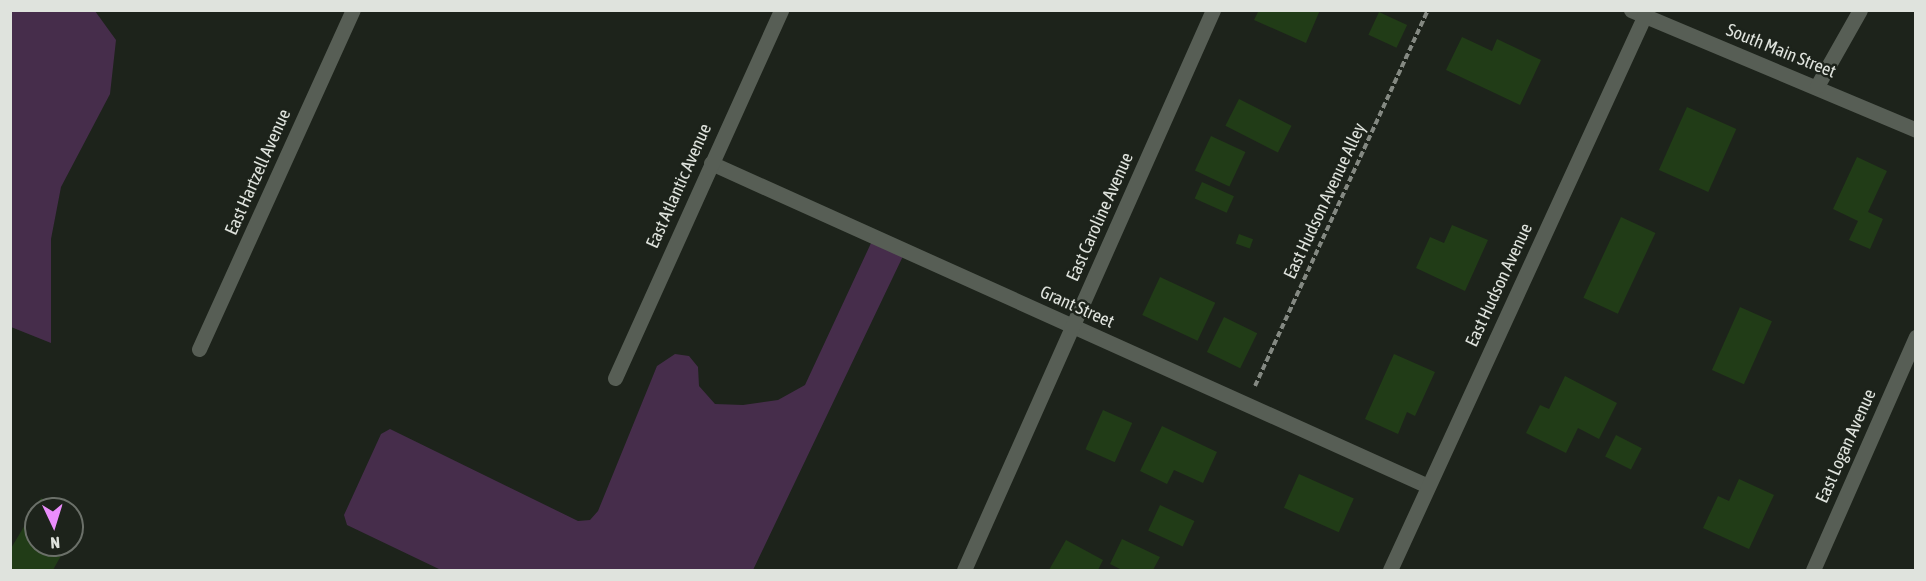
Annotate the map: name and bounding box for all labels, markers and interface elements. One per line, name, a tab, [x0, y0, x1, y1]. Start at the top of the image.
street label: South Main Street	[1723, 19, 1839, 83]
street label: East Hartzell Avenue	[221, 106, 295, 238]
street label: East Atlantic Avenue	[642, 120, 716, 252]
street label: East Hudson Avenue Alley	[1279, 120, 1371, 282]
street label: East Caroline Avenue	[1062, 149, 1138, 285]
street label: East Hudson Avenue	[1461, 220, 1537, 350]
street label: Grant Street	[1037, 281, 1117, 333]
street label: East Logan Avenue	[1811, 386, 1881, 506]
north arrow	[24, 497, 84, 557]
text: N	[50, 534, 60, 552]

